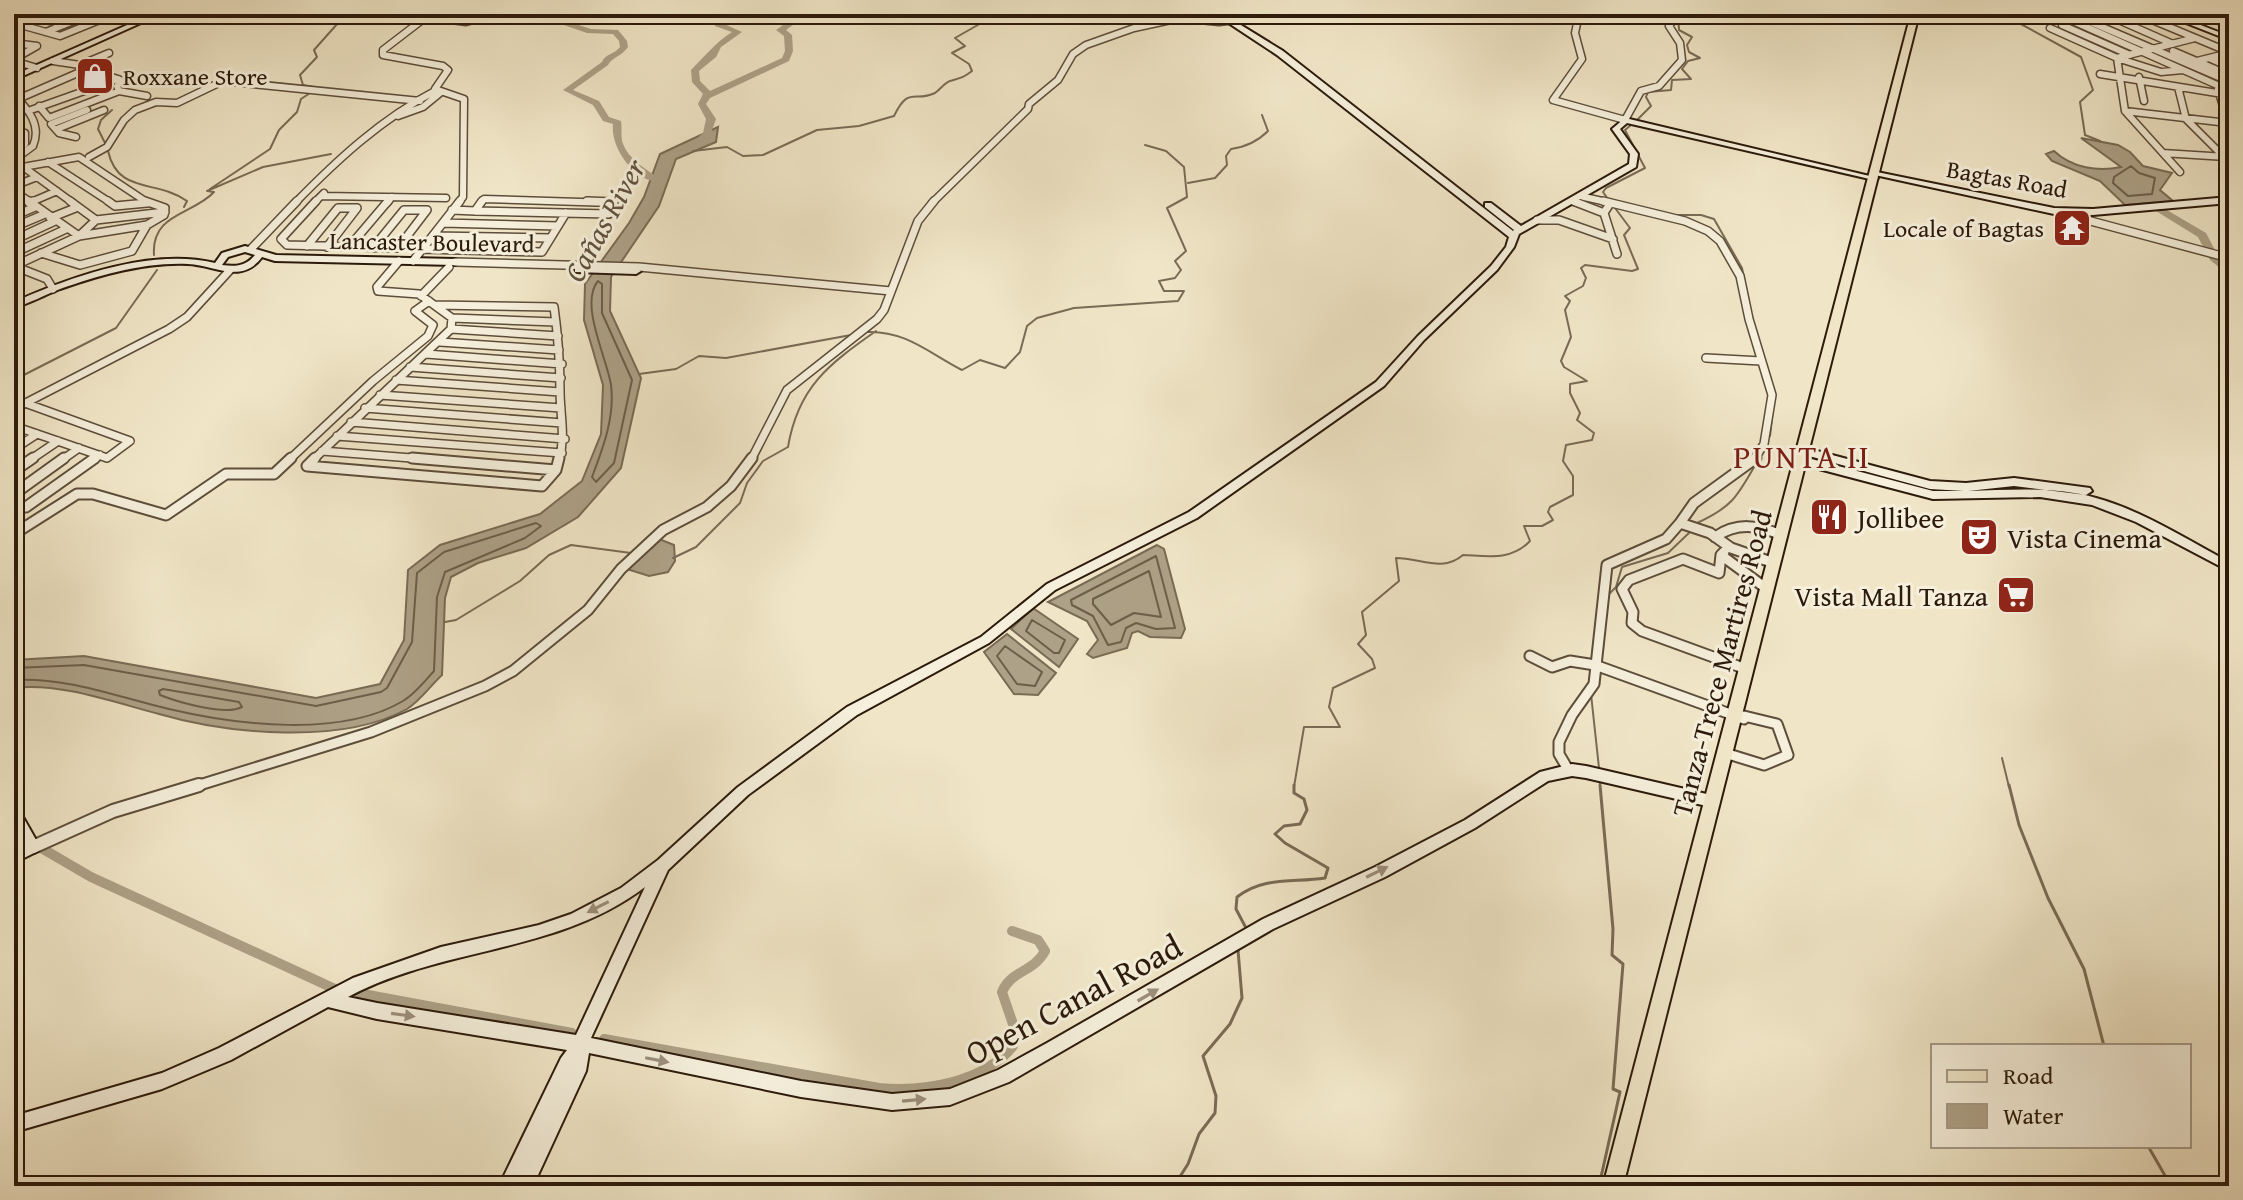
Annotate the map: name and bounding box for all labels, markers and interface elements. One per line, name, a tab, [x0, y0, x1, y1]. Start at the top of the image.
shop icon: Roxxane Store	[74, 55, 116, 97]
place label: Roxxane Store	[123, 59, 268, 94]
water label: Cañas River	[552, 150, 656, 290]
street label: Bagtas Road	[1944, 151, 2070, 207]
temple icon: Locale of Bagtas	[2051, 207, 2093, 249]
place label: Locale of Bagtas	[1883, 211, 2044, 246]
street label: Lancaster Boulevard	[329, 223, 535, 261]
district label: PUNTA II	[1733, 433, 1871, 480]
restaurant icon: Jollibee	[1808, 496, 1850, 538]
place label: Jollibee	[1854, 497, 1944, 538]
street label: Tanza-Trece Martires Road	[1660, 505, 1782, 821]
theatre icon: Vista Cinema	[1958, 516, 2000, 558]
place label: Vista Cinema	[2007, 517, 2162, 558]
supermarket icon: Vista Mall Tanza	[1995, 574, 2037, 616]
place label: Vista Mall Tanza	[1794, 575, 1989, 616]
one-way arrow	[1366, 865, 1389, 879]
one-way arrow	[586, 900, 609, 914]
street label: Open Canal Road	[956, 921, 1190, 1077]
one-way arrow	[1137, 988, 1159, 1002]
one-way arrow	[391, 1009, 416, 1022]
legend	[1931, 1044, 2191, 1148]
one-way arrow	[645, 1054, 670, 1067]
text: Road	[2003, 1058, 2053, 1093]
one-way arrow	[901, 1093, 926, 1106]
text: Water	[2003, 1098, 2064, 1133]

